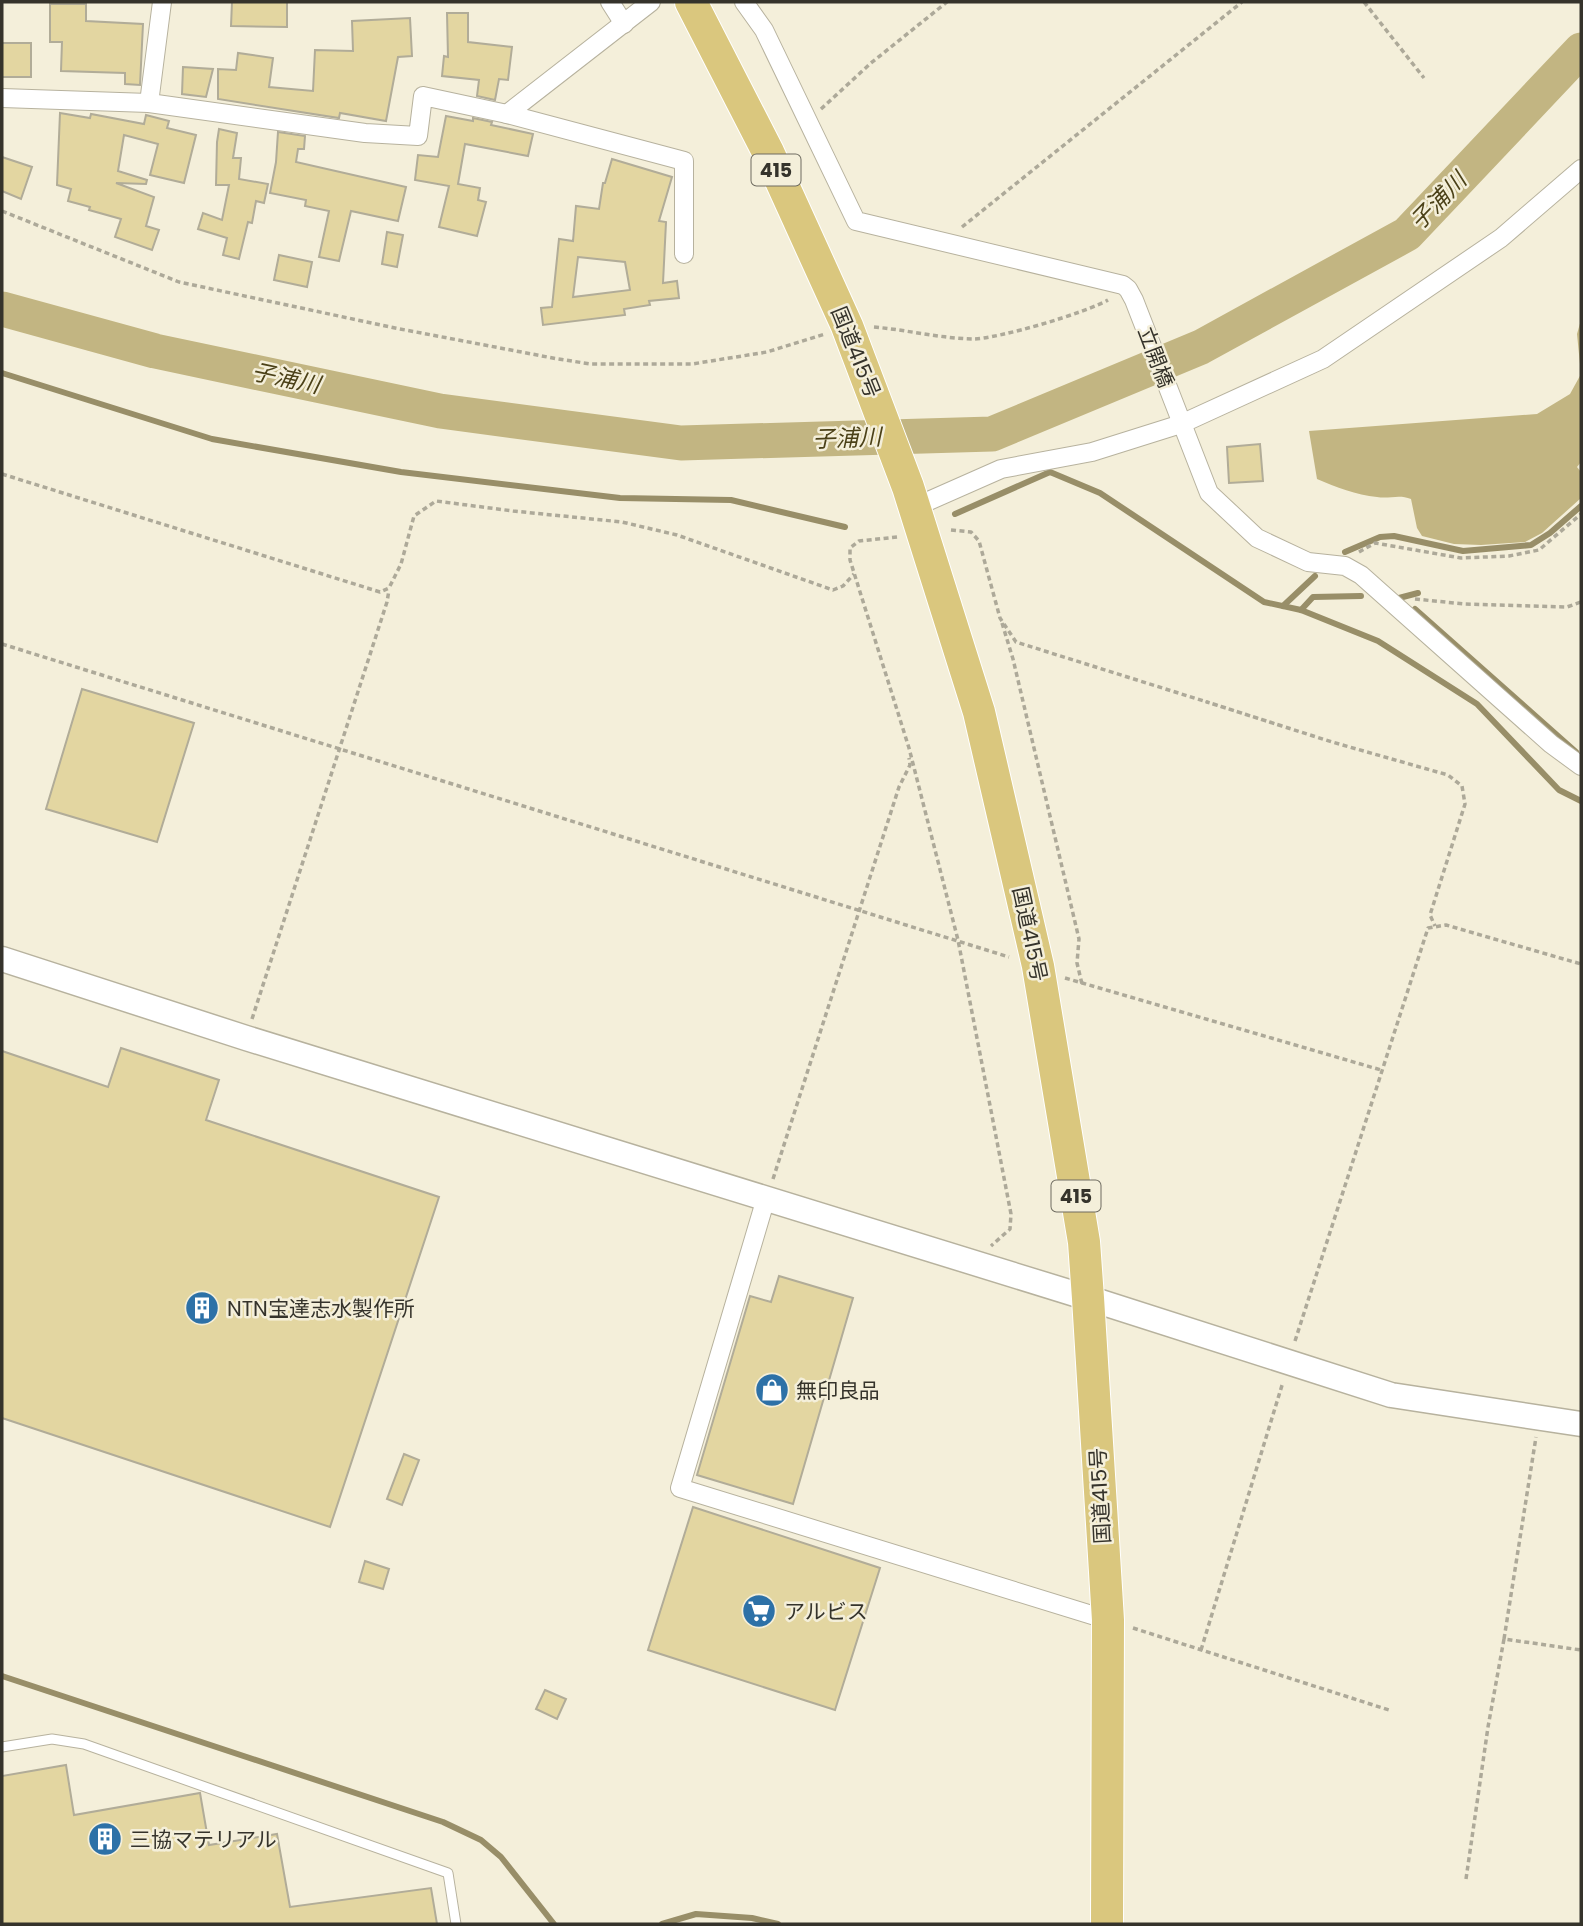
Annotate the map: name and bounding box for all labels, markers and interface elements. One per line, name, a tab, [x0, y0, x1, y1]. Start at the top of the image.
road number: 415	[752, 154, 800, 186]
water label: 子浦川	[1403, 163, 1476, 237]
street label: 国道415号	[825, 302, 887, 402]
street label: 立開橋	[1131, 322, 1181, 392]
water label: 子浦川	[249, 355, 326, 401]
water label: 子浦川	[812, 421, 885, 455]
street label: 国道415号	[1006, 884, 1054, 984]
road number: 415	[1052, 1180, 1100, 1212]
building icon: NTN宝達志水製作所	[183, 1289, 221, 1327]
place label: NTN宝達志水製作所	[227, 1294, 415, 1323]
shop icon: 無印良品	[753, 1371, 791, 1409]
place label: 無印良品	[796, 1376, 880, 1405]
street label: 国道415号	[1083, 1447, 1117, 1545]
supermarket icon: アルビス	[740, 1592, 778, 1630]
place label: アルビス	[784, 1597, 868, 1626]
building icon: 三協マテリアル	[86, 1820, 124, 1858]
place label: 三協マテリアル	[130, 1825, 277, 1854]

